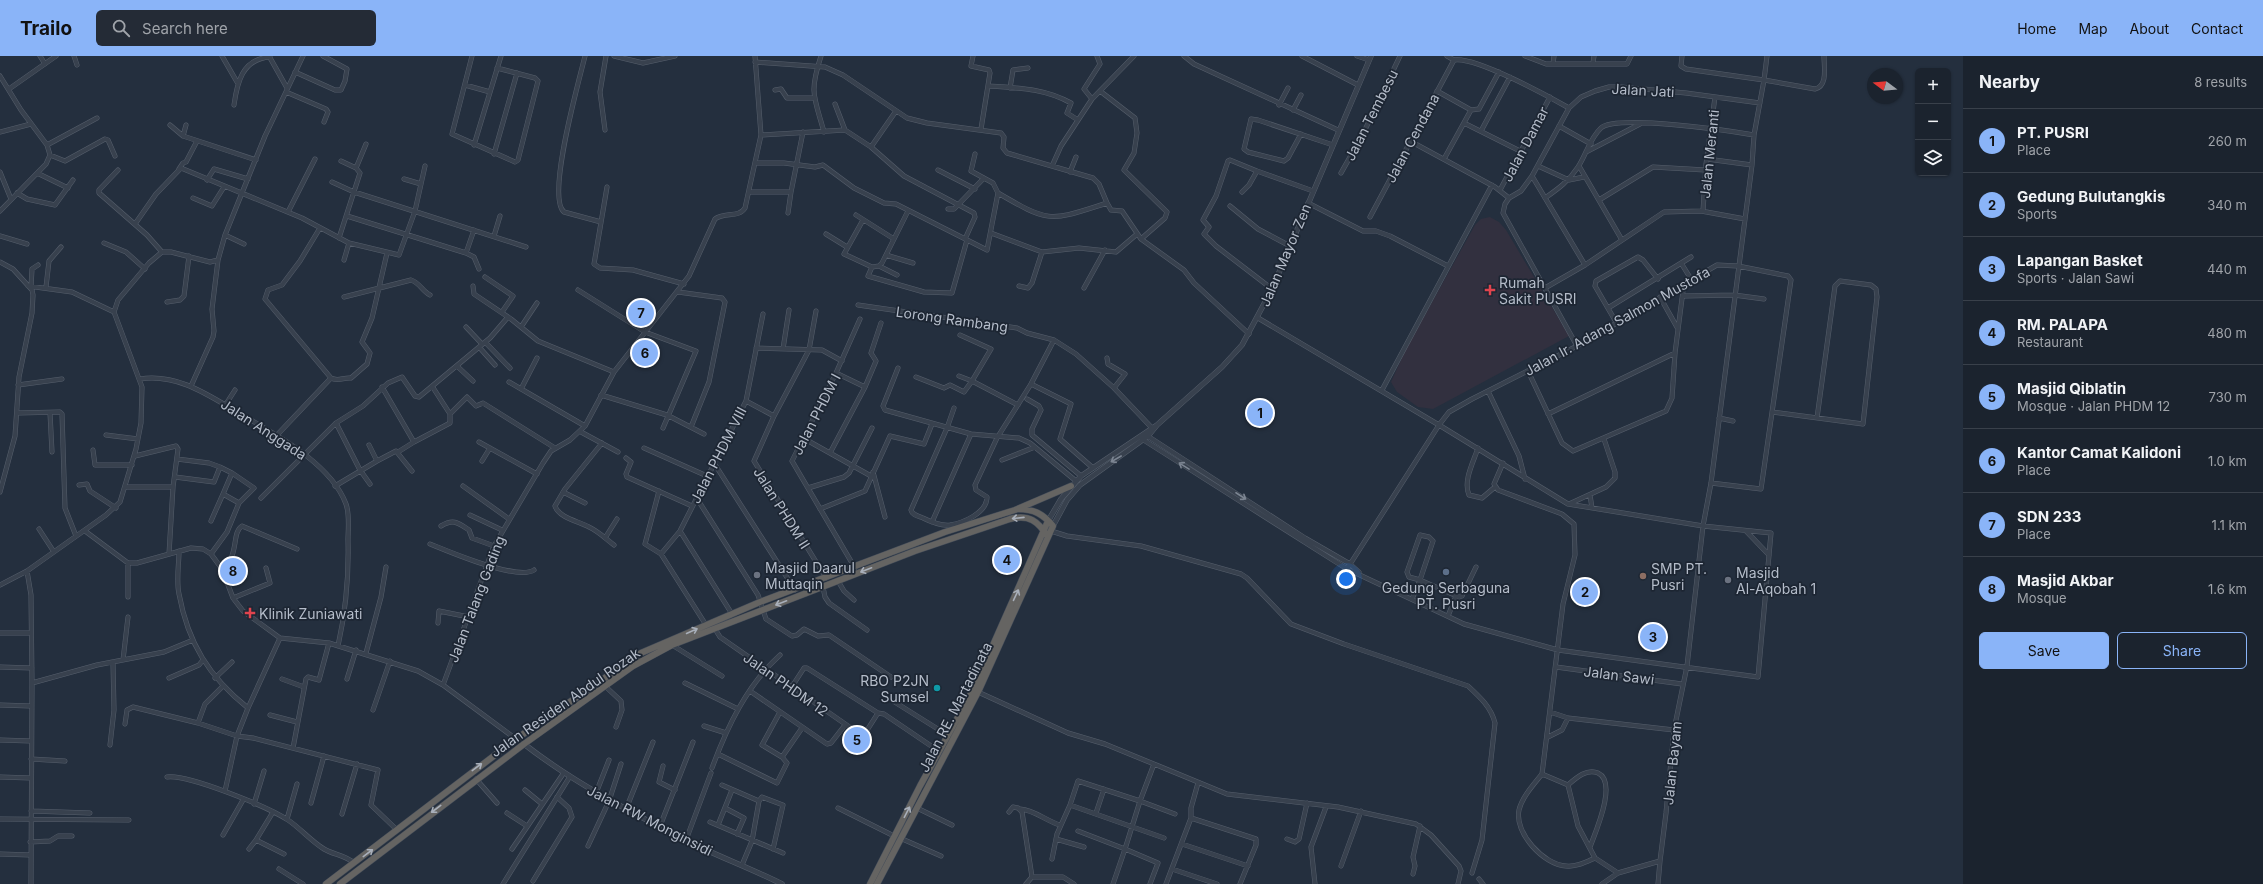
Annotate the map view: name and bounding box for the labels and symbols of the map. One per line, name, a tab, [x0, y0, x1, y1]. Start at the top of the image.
street label: Jalan Tembesu	[1341, 67, 1401, 163]
north arrow	[1867, 68, 1903, 104]
street label: Jalan Jati	[1611, 80, 1675, 100]
street label: Jalan Cendana	[1381, 91, 1443, 185]
street label: Jalan Damar	[1498, 104, 1552, 184]
street label: Jalan Meranti	[1696, 109, 1722, 199]
street label: Jalan Mayor Zen	[1256, 201, 1314, 309]
street label: Jalan Ir. Adang Salmon Mustofa	[1521, 263, 1713, 379]
place label: Rumah Sakit PUSRI	[1499, 274, 1577, 307]
marker: Rumah Sakit PUSRI	[1484, 284, 1496, 296]
pin: 7	[628, 298, 654, 328]
street label: Lorong Rambang	[895, 303, 1009, 335]
pin: 6	[632, 338, 658, 368]
street label: Jalan PHDM I	[788, 370, 844, 458]
street label: Jalan Anggada	[218, 395, 310, 463]
pin: 1	[1247, 398, 1273, 428]
street label: Jalan PHDM VIII	[686, 404, 750, 506]
one-way arrow	[1110, 455, 1122, 463]
one-way arrow	[1179, 462, 1190, 470]
street label: Jalan PHDM II	[750, 464, 814, 552]
one-way arrow	[1236, 492, 1247, 500]
one-way arrow	[1012, 514, 1025, 521]
street label: Jalan Talang Gading	[444, 533, 508, 665]
pin: 4	[994, 545, 1020, 575]
pin: 8	[220, 556, 246, 586]
place label: Masjid Daarul Muttaqin	[765, 559, 855, 592]
place label: SMP PT. Pusri	[1651, 560, 1707, 593]
place label: Masjid Al-Aqobah 1	[1736, 564, 1816, 597]
one-way arrow	[860, 567, 872, 574]
marker: Gedung Serbaguna PT. Pusri	[1441, 567, 1451, 577]
your location	[1336, 569, 1356, 589]
marker: Masjid Daarul Muttaqin	[752, 570, 762, 580]
marker: SMP PT. Pusri	[1638, 571, 1648, 581]
marker: Masjid Al-Aqobah 1	[1723, 575, 1733, 585]
pin: 2	[1572, 577, 1598, 607]
place label: Gedung Serbaguna PT. Pusri	[1382, 579, 1510, 612]
one-way arrow	[1013, 590, 1020, 602]
one-way arrow	[775, 599, 787, 607]
place label: Klinik Zuniawati	[259, 605, 362, 622]
marker: Klinik Zuniawati	[244, 607, 256, 619]
pin: 3	[1640, 622, 1666, 652]
one-way arrow	[686, 626, 698, 634]
street label: Jalan RE. Martadinata	[915, 639, 995, 775]
street label: Jalan Residen Abdul Rozak	[487, 644, 643, 760]
street label: Jalan PHDM 12	[740, 648, 832, 720]
street label: Jalan Sawi	[1583, 662, 1655, 688]
place label: RBO P2JN Sumsel	[860, 672, 929, 705]
marker: RBO P2JN Sumsel	[932, 683, 942, 693]
street label: Jalan Bayam	[1659, 720, 1685, 806]
pin: 5	[844, 725, 870, 755]
one-way arrow	[471, 763, 482, 772]
street label: Jalan RW Monginsidi	[585, 781, 715, 859]
one-way arrow	[431, 805, 442, 814]
one-way arrow	[904, 806, 911, 818]
one-way arrow	[363, 848, 374, 857]

